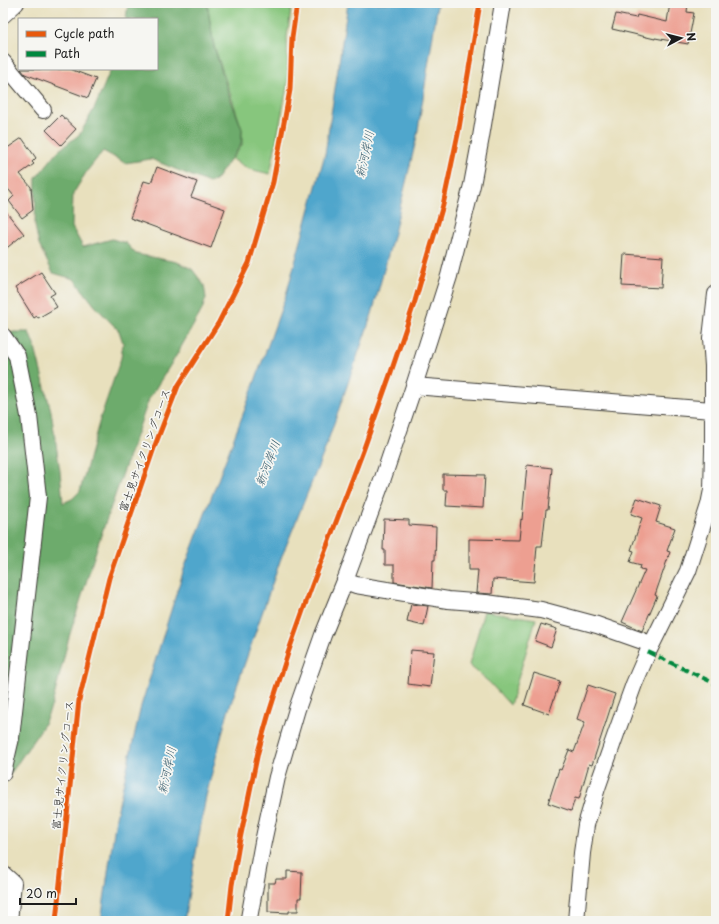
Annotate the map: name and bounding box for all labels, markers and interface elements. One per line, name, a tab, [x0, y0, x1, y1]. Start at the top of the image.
legend	[18, 18, 158, 70]
north arrow	[661, 18, 701, 58]
text: Cycle path	[54, 24, 115, 42]
text: N	[682, 31, 700, 42]
text: Path	[54, 44, 80, 62]
water label: 新河岸川	[350, 129, 378, 179]
street label: 富士見サイクリングコース	[114, 386, 174, 514]
water label: 新河岸川	[250, 437, 284, 489]
street label: 富士見サイクリングコース	[47, 699, 77, 831]
water label: 新河岸川	[152, 745, 180, 795]
scale bar	[20, 880, 76, 906]
text: 20 m	[26, 884, 57, 902]

